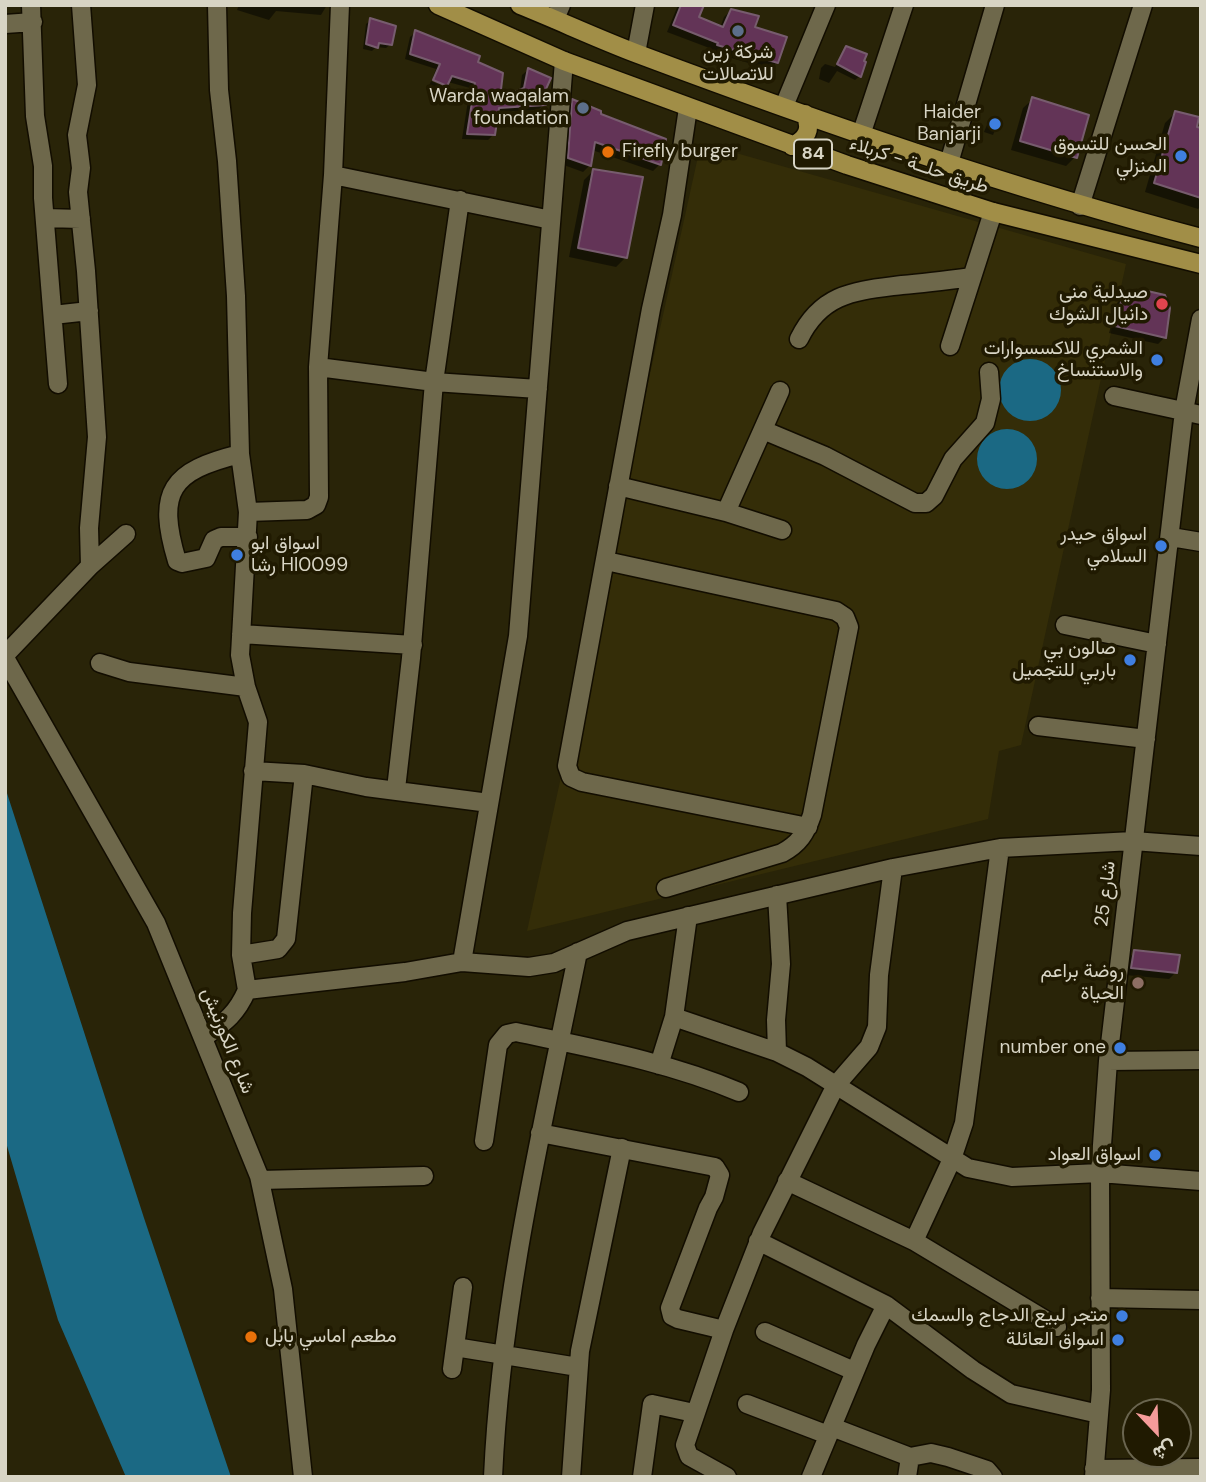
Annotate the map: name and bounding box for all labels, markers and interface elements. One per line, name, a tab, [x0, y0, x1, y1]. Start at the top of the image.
marker: شركة زين للاتصالات	[730, 23, 746, 39]
place label: شركة زين للاتصالات	[702, 42, 774, 86]
place label: Warda waqalam foundation	[429, 86, 569, 130]
marker: Warda waqalam foundation	[575, 100, 591, 116]
place label: Haider Banjarji	[917, 102, 981, 146]
marker: Haider Banjarji	[987, 116, 1003, 132]
street label: طريق حلــة - كربلاء	[847, 133, 991, 199]
place label: الحسن للتسوق المنزلي	[1053, 134, 1167, 178]
road number: 84	[794, 140, 832, 168]
place label: Firefly burger	[622, 141, 738, 163]
marker: Firefly burger	[600, 144, 616, 160]
marker: الحسن للتسوق المنزلي	[1173, 148, 1189, 164]
place label: صيدلية منى دانيال الشوك	[1049, 282, 1148, 326]
marker: صيدلية منى دانيال الشوك	[1154, 296, 1170, 312]
place label: الشمري للاكسسوارات والاستنساخ	[984, 338, 1143, 382]
marker: الشمري للاكسسوارات والاستنساخ	[1149, 352, 1165, 368]
place label: اسواق حيدر السلامي	[1060, 524, 1147, 568]
place label: اسواق ابو رشا Hl0099	[251, 533, 348, 577]
marker: اسواق حيدر السلامي	[1153, 538, 1169, 554]
marker: اسواق ابو رشا Hl0099	[229, 547, 245, 563]
place label: صالون بي باربي للتجميل	[1012, 638, 1116, 682]
marker: صالون بي باربي للتجميل	[1122, 652, 1138, 668]
street label: شارع 25	[1091, 860, 1121, 928]
place label: روضة براعم الحياة	[1041, 961, 1124, 1005]
marker: روضة براعم الحياة	[1130, 975, 1146, 991]
street label: شارع الكورنيش	[195, 985, 259, 1097]
place label: number one	[1000, 1037, 1106, 1059]
marker: number one	[1112, 1040, 1128, 1056]
place label: اسواق العواد	[1048, 1144, 1141, 1166]
marker: اسواق العواد	[1147, 1147, 1163, 1163]
place label: متجر لبيع الدجاج والسمك	[911, 1305, 1108, 1327]
marker: متجر لبيع الدجاج والسمك	[1114, 1308, 1130, 1324]
place label: مطعم اماسي بابل	[265, 1326, 397, 1348]
marker: مطعم اماسي بابل	[243, 1329, 259, 1345]
place label: اسواق العائلة	[1006, 1329, 1104, 1351]
marker: اسواق العائلة	[1110, 1332, 1126, 1348]
north arrow	[1122, 1398, 1192, 1468]
text: ش	[1149, 1435, 1180, 1467]

